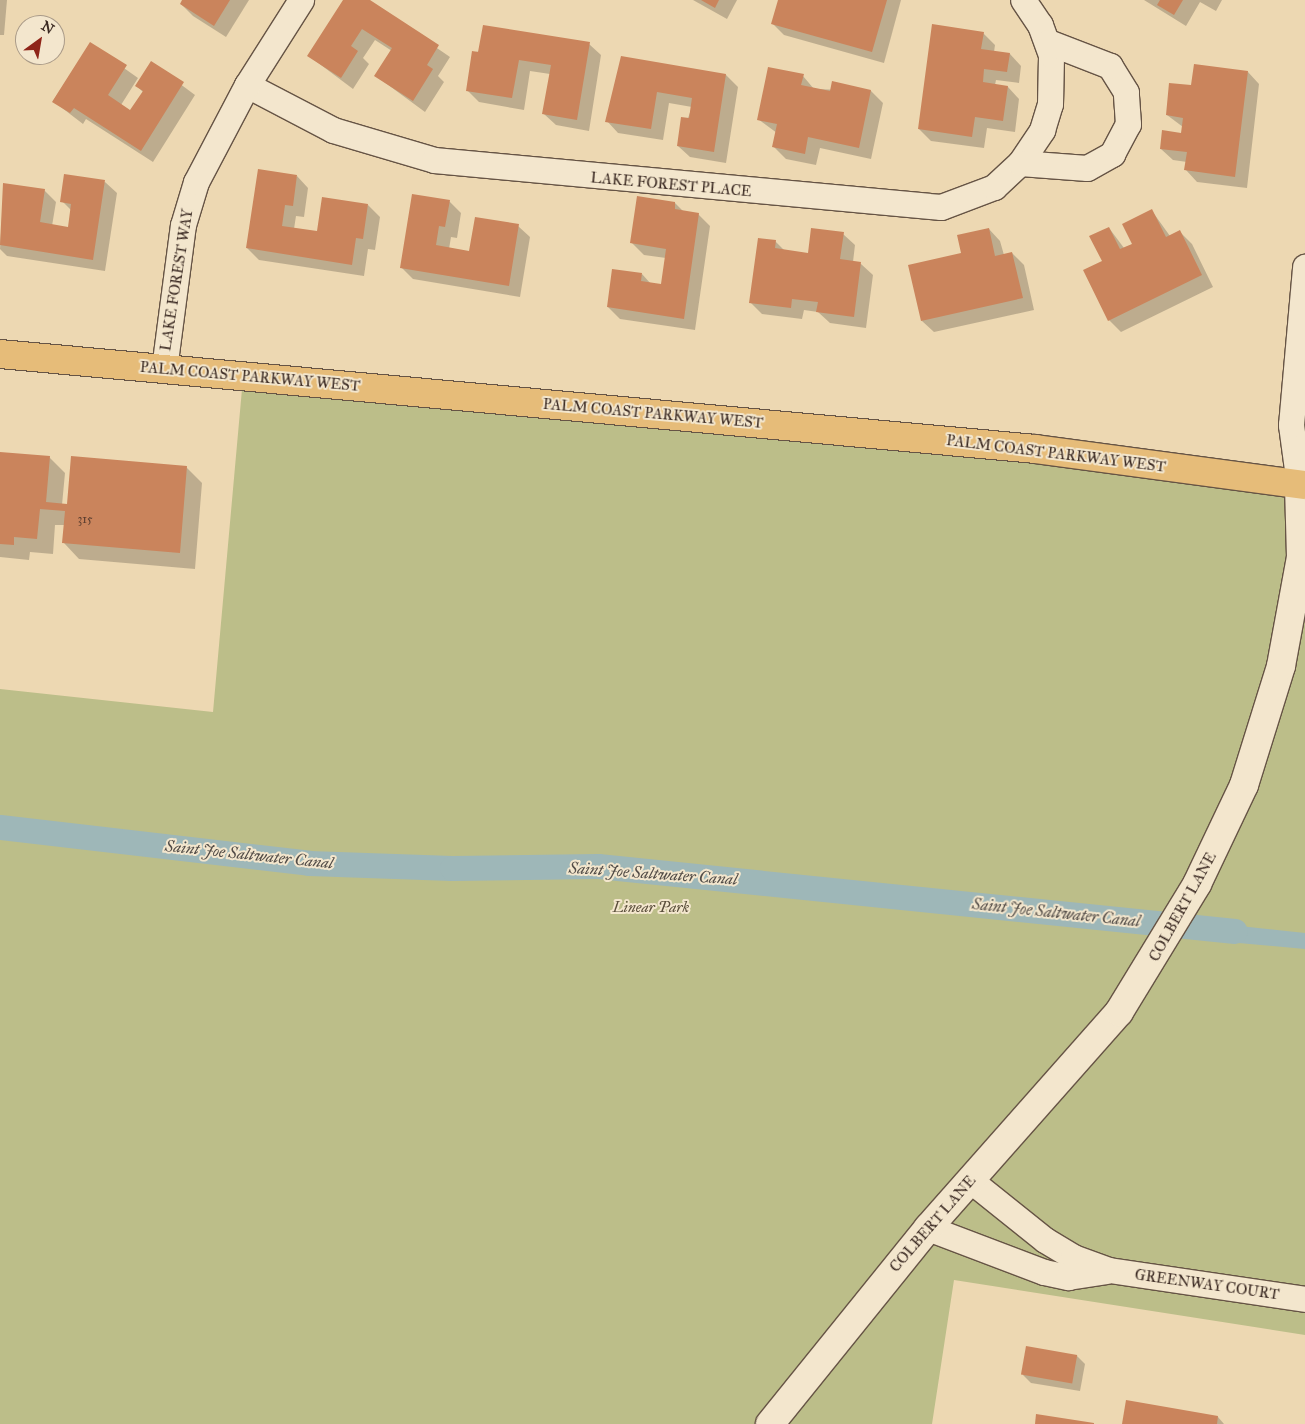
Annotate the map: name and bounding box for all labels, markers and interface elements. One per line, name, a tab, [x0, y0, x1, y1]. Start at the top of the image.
north arrow	[15, 15, 65, 65]
text: N	[38, 17, 57, 38]
street label: LAKE FOREST PLACE	[590, 169, 752, 201]
street label: LAKE FOREST WAY	[157, 208, 197, 352]
street label: PALM COAST PARKWAY WEST	[139, 358, 361, 396]
street label: PALM COAST PARKWAY WEST	[542, 395, 764, 433]
street label: PALM COAST PARKWAY WEST	[945, 432, 1167, 476]
house number: 315	[77, 513, 93, 527]
water label: Saint Joe Saltwater Canal	[164, 837, 334, 873]
street label: COLBERT LANE	[1146, 849, 1220, 965]
water label: Saint Joe Saltwater Canal	[568, 859, 738, 889]
water label: Saint Joe Saltwater Canal	[971, 895, 1141, 931]
park label: Linear Park	[613, 899, 689, 917]
street label: COLBERT LANE	[886, 1172, 980, 1276]
street label: GREENWAY COURT	[1134, 1266, 1280, 1304]

